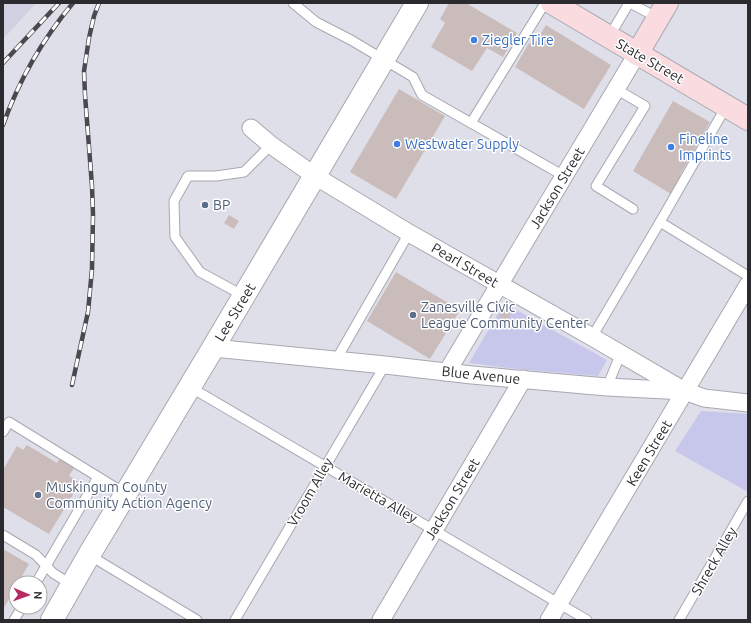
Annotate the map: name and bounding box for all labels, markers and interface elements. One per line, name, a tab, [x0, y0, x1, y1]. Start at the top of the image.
place label: Ziegler Tire	[482, 32, 554, 48]
marker: Ziegler Tire	[469, 35, 479, 45]
street label: State Street	[613, 35, 687, 87]
place label: Fineline Imprints	[679, 131, 731, 163]
place label: Westwater Supply	[405, 136, 519, 152]
marker: Westwater Supply	[392, 139, 402, 149]
marker: Fineline Imprints	[666, 142, 676, 152]
street label: Jackson Street	[526, 144, 588, 232]
place label: BP	[213, 197, 230, 213]
marker: BP	[200, 200, 210, 210]
street label: Pearl Street	[429, 239, 502, 291]
street label: Lee Street	[211, 280, 259, 344]
place label: Zanesville Civic League Community Center	[421, 299, 589, 331]
marker: Zanesville Civic League Community Center	[408, 310, 418, 320]
street label: Blue Avenue	[441, 363, 521, 387]
street label: Keen Street	[623, 417, 675, 489]
street label: Vroom Alley	[284, 455, 336, 529]
street label: Jackson Street	[421, 455, 483, 543]
street label: Marietta Alley	[336, 468, 420, 526]
place label: Muskingum County Community Action Agency	[46, 479, 212, 511]
marker: Muskingum County Community Action Agency	[33, 490, 43, 500]
street label: Shreck Alley	[688, 524, 740, 598]
north arrow	[8, 575, 48, 615]
text: N	[32, 591, 44, 600]

